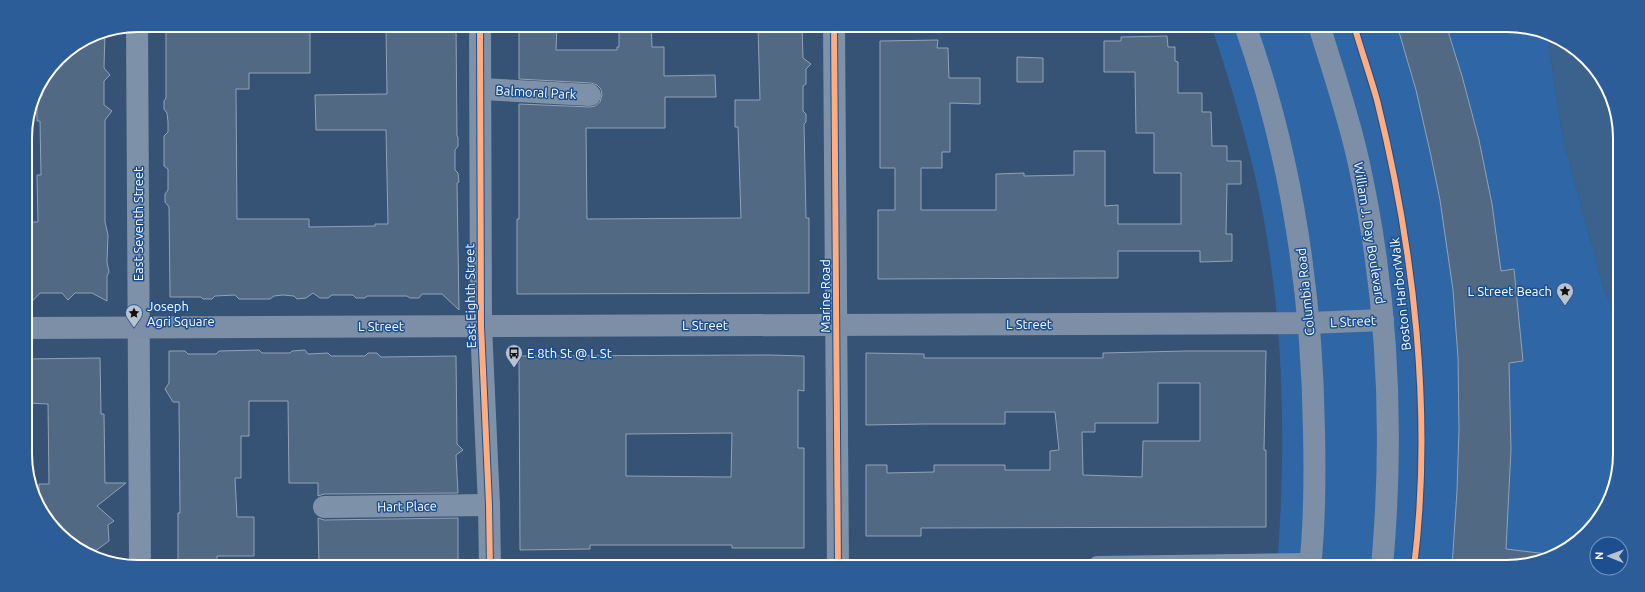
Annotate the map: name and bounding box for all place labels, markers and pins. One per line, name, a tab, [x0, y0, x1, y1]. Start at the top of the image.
place icon: L Street Beach	[1555, 281, 1575, 306]
place label: L Street Beach	[1468, 284, 1552, 298]
place label: Joseph Agri Square	[147, 299, 215, 328]
place icon: Joseph Agri Square	[124, 303, 144, 328]
bus stop icon: E 8th St @ L St	[504, 343, 524, 368]
place label: E 8th St @ L St	[527, 346, 612, 360]

